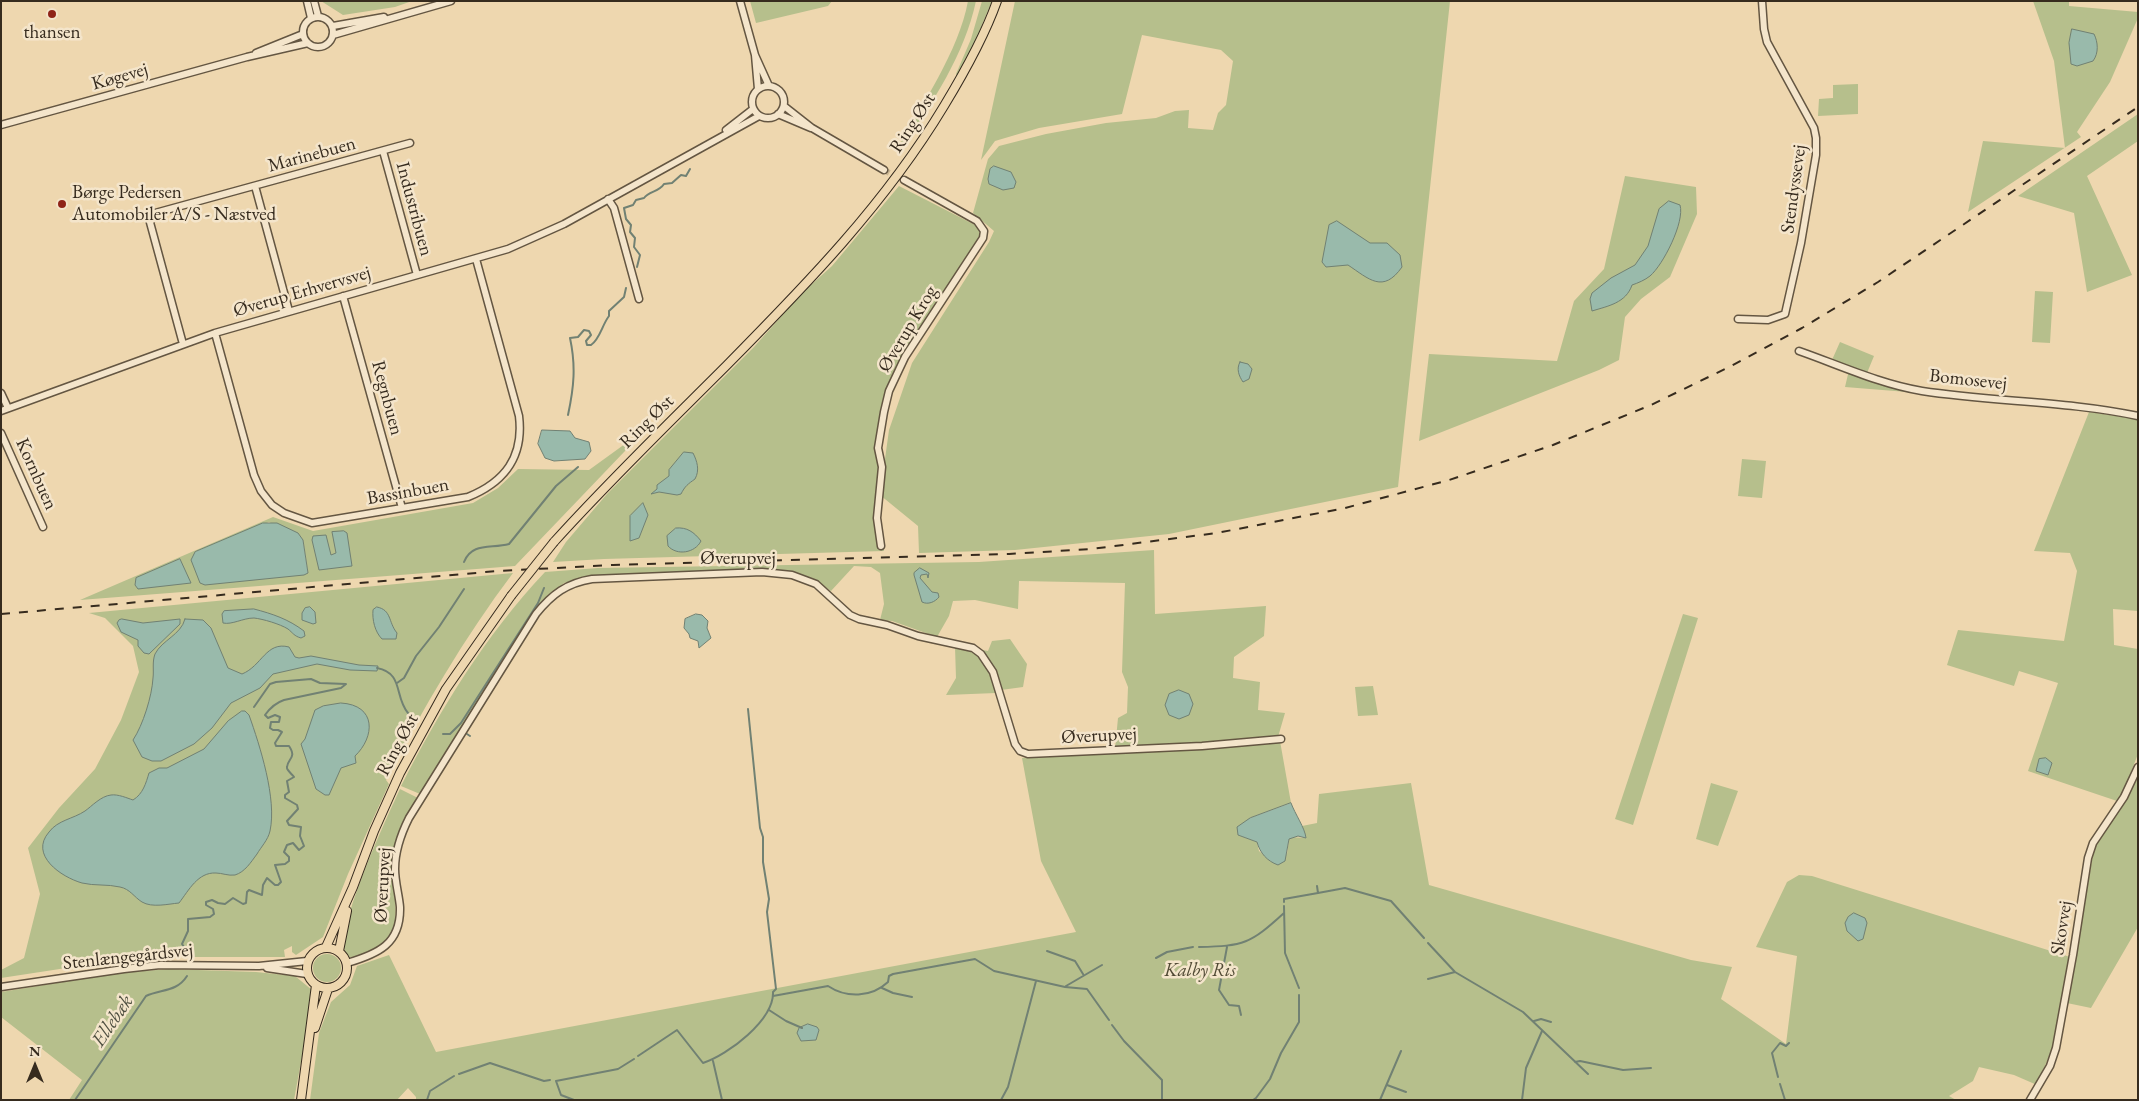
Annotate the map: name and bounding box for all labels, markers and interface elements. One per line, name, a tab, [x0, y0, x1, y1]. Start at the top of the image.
marker: thansen	[46, 8, 58, 20]
place label: thansen	[24, 22, 80, 44]
street label: Køgevej	[89, 58, 151, 96]
street label: Ring Øst	[885, 89, 941, 157]
street label: Marinebuen	[266, 132, 358, 178]
street label: Stendyssevej	[1776, 143, 1812, 235]
street label: Industribuen	[391, 159, 437, 259]
place label: Børge Pedersen Automobiler A/S - Næstved	[72, 182, 276, 226]
marker: Børge Pedersen Automobiler A/S - Næstved	[56, 198, 68, 210]
street label: Øverup Erhvervsvej	[231, 261, 373, 323]
street label: Øverup Krog	[873, 282, 943, 376]
street label: Regnbuen	[366, 358, 408, 438]
street label: Bomosevej	[1928, 365, 2008, 395]
street label: Ring Øst	[615, 390, 679, 454]
street label: Kornbuen	[10, 435, 62, 513]
street label: Bassinbuen	[365, 474, 451, 510]
street label: Øverupvej	[700, 548, 776, 570]
street label: Ring Øst	[372, 710, 424, 780]
street label: Øverupvej	[1061, 723, 1137, 749]
street label: Øverupvej	[370, 847, 396, 923]
street label: Skovvej	[2046, 899, 2078, 957]
street label: Stenlængegårdsvej	[62, 939, 194, 975]
park label: Kalby Ris	[1164, 960, 1236, 982]
water label: Ellebæk	[87, 991, 139, 1051]
north arrow	[10, 1041, 60, 1091]
text: N	[29, 1042, 41, 1060]

